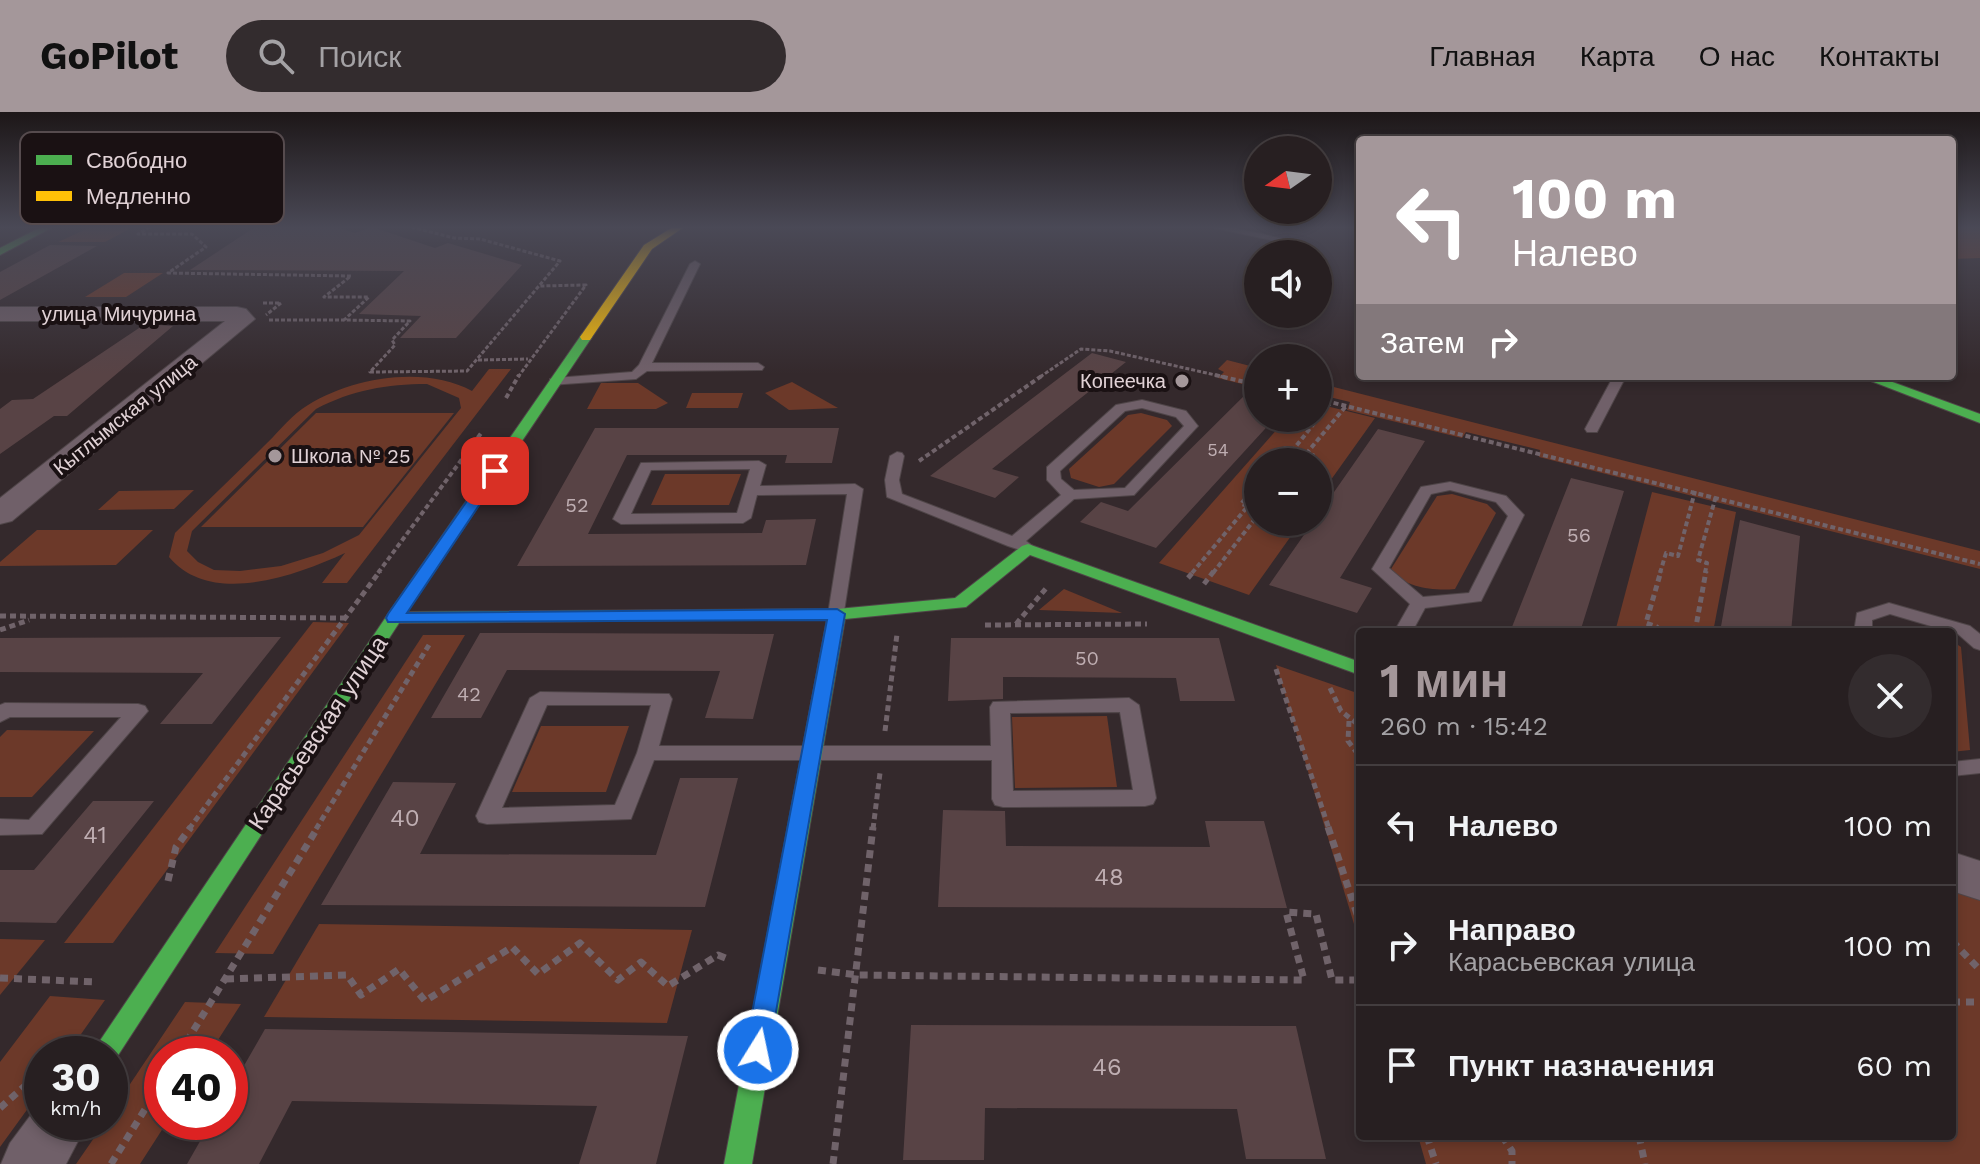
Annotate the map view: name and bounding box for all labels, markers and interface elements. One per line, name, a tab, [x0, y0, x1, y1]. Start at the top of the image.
search box	[226, 20, 786, 92]
text: GoPilot	[40, 34, 178, 78]
icon: search	[254, 34, 298, 78]
text: Поиск	[318, 39, 401, 74]
text: Главная	[1429, 40, 1536, 73]
text: Карта	[1580, 40, 1655, 73]
text: О нас	[1699, 40, 1775, 73]
text: Контакты	[1819, 40, 1940, 73]
legend	[20, 132, 284, 224]
north arrow	[1244, 136, 1332, 224]
map controls	[1244, 136, 1332, 536]
text: Свободно	[86, 148, 187, 173]
text: 100 m	[1512, 166, 1677, 232]
icon: left	[1380, 168, 1484, 272]
text: Медленно	[86, 184, 191, 209]
text: Налево	[1512, 233, 1638, 275]
button: sound	[1244, 240, 1332, 328]
street label: улица Мичурина	[42, 302, 197, 326]
icon: right	[1481, 320, 1525, 364]
text: Затем	[1380, 325, 1465, 360]
button: +	[1244, 344, 1332, 432]
street label: Кытлымская улица	[48, 349, 202, 480]
place label: Копеечка	[1080, 369, 1167, 393]
marker: Копеечка	[1173, 372, 1191, 390]
pin	[461, 437, 529, 505]
house number: 54	[1207, 439, 1229, 460]
place label: Школа № 25	[291, 444, 411, 468]
marker: Школа № 25	[266, 447, 284, 465]
button: −	[1244, 448, 1332, 536]
icon: arrive	[473, 449, 517, 493]
house number: 52	[565, 493, 589, 517]
house number: 56	[1567, 523, 1591, 547]
street label: Карасьевская улица	[243, 630, 394, 835]
house number: 50	[1075, 646, 1099, 670]
text: 1 мин	[1380, 652, 1508, 709]
button: close	[1848, 654, 1932, 738]
house number: 42	[457, 682, 481, 706]
text: 260 m · 15:42	[1380, 711, 1548, 741]
icon: left	[1380, 803, 1424, 847]
house number: 40	[390, 804, 420, 832]
text: Налево	[1448, 808, 1558, 843]
text: 100 m	[1844, 808, 1932, 843]
house number: 41	[83, 821, 107, 849]
house number: 48	[1094, 863, 1124, 891]
text: Направо	[1448, 912, 1576, 947]
icon: right	[1380, 923, 1424, 967]
text: 100 m	[1844, 928, 1932, 963]
text: Карасьевская улица	[1448, 947, 1695, 977]
position arrow	[716, 1008, 800, 1092]
speed limit sign: 40	[144, 1036, 248, 1140]
icon: arrive	[1380, 1043, 1424, 1087]
text: Пункт назначения	[1448, 1048, 1715, 1083]
text: 60 m	[1856, 1048, 1932, 1083]
house number: 46	[1092, 1053, 1122, 1081]
text: 30	[51, 1054, 101, 1101]
text: km/h	[50, 1096, 102, 1120]

